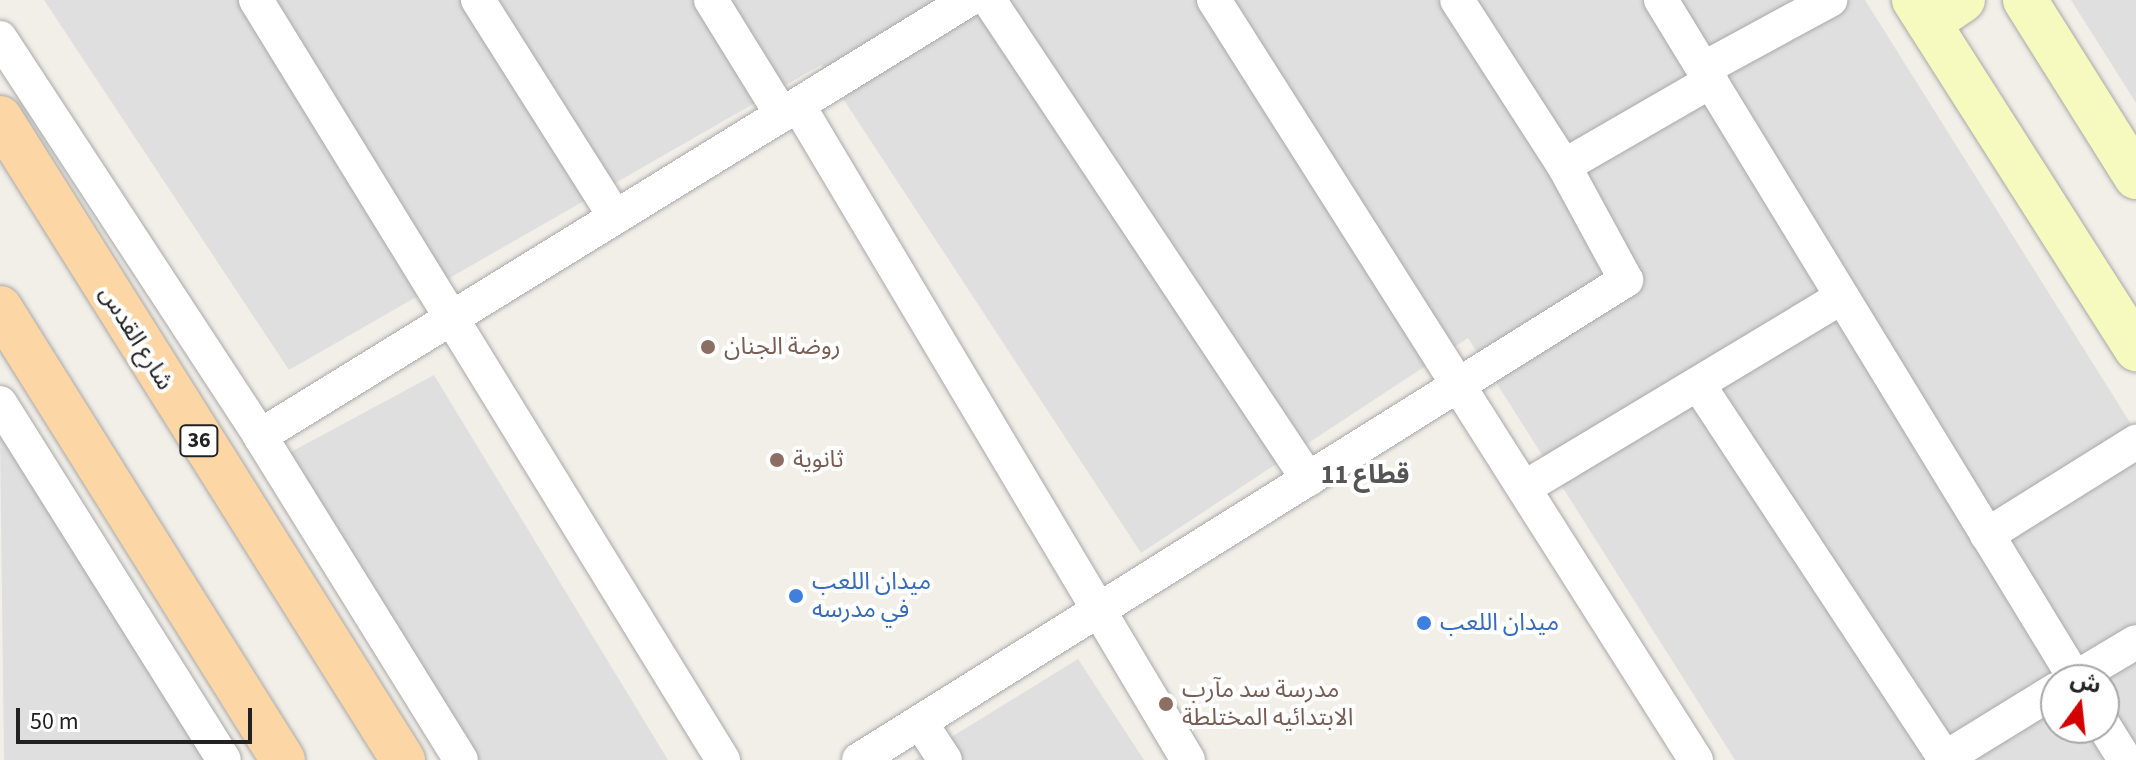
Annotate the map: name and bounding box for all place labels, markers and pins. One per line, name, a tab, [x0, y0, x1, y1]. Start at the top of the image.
place label: روضة الجنان	[724, 333, 841, 361]
marker: روضة الجنان	[699, 338, 717, 356]
place label: ثانوية	[793, 446, 844, 474]
marker: ثانوية	[768, 451, 786, 469]
place label: ميدان اللعب في مدرسه	[812, 568, 931, 624]
marker: ميدان اللعب في مدرسه	[787, 587, 805, 605]
place label: ميدان اللعب	[1440, 609, 1559, 637]
marker: ميدان اللعب	[1415, 614, 1433, 632]
place label: مدرسة سد مآرب الابتدائيه المختلطة	[1182, 676, 1353, 732]
marker: مدرسة سد مآرب الابتدائيه المختلطة	[1157, 695, 1175, 713]

